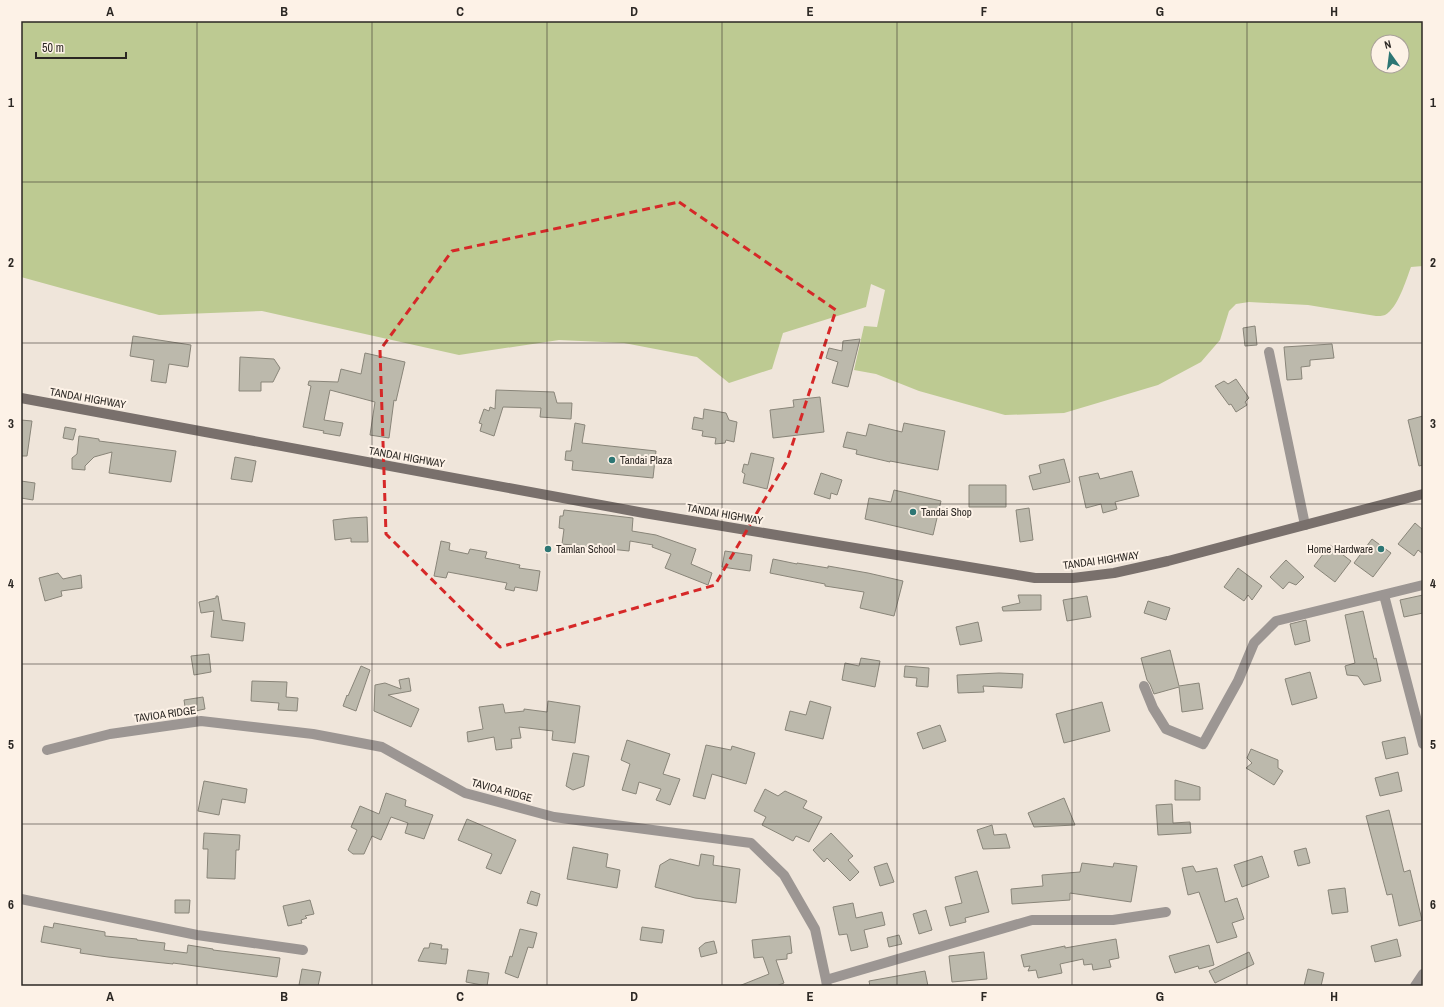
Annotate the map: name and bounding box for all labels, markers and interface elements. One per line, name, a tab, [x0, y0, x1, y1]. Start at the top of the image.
text: A	[106, 3, 114, 20]
text: B	[280, 3, 288, 20]
text: C	[456, 3, 464, 20]
text: D	[630, 3, 638, 20]
text: E	[806, 3, 814, 20]
text: F	[981, 3, 988, 20]
text: G	[1156, 3, 1164, 20]
text: H	[1330, 3, 1338, 20]
scale bar	[36, 34, 126, 60]
north arrow	[1370, 34, 1410, 74]
text: N	[1383, 37, 1392, 52]
text: 50 m	[42, 40, 64, 56]
text: 1	[8, 94, 14, 111]
text: 1	[1430, 94, 1436, 111]
text: 2	[8, 254, 14, 271]
text: 2	[1430, 254, 1436, 271]
street label: TANDAI HIGHWAY	[49, 384, 127, 412]
text: 3	[8, 415, 14, 432]
text: 3	[1430, 415, 1436, 432]
street label: TANDAI HIGHWAY	[368, 443, 446, 471]
place label: Tandai Plaza	[620, 453, 672, 467]
marker: Tandai Plaza	[607, 455, 617, 465]
street label: TANDAI HIGHWAY	[686, 500, 764, 528]
place label: Tandai Shop	[921, 505, 972, 519]
marker: Tandai Shop	[908, 507, 918, 517]
place label: Tamlan School	[556, 542, 615, 556]
place label: Home Hardware	[1307, 542, 1373, 556]
marker: Tamlan School	[543, 544, 553, 554]
marker: Home Hardware	[1376, 544, 1386, 554]
street label: TANDAI HIGHWAY	[1062, 548, 1140, 572]
text: 4	[8, 575, 14, 592]
text: 4	[1430, 575, 1436, 592]
street label: TAVIOA RIDGE	[133, 703, 197, 725]
text: 5	[8, 736, 14, 753]
text: 5	[1430, 736, 1436, 753]
street label: TAVIOA RIDGE	[470, 775, 534, 805]
text: 6	[8, 896, 14, 913]
text: 6	[1430, 896, 1436, 913]
text: A	[106, 988, 114, 1005]
text: B	[280, 988, 288, 1005]
text: C	[456, 988, 464, 1005]
text: D	[630, 988, 638, 1005]
text: E	[806, 988, 814, 1005]
text: F	[981, 988, 988, 1005]
text: G	[1156, 988, 1164, 1005]
text: H	[1330, 988, 1338, 1005]

